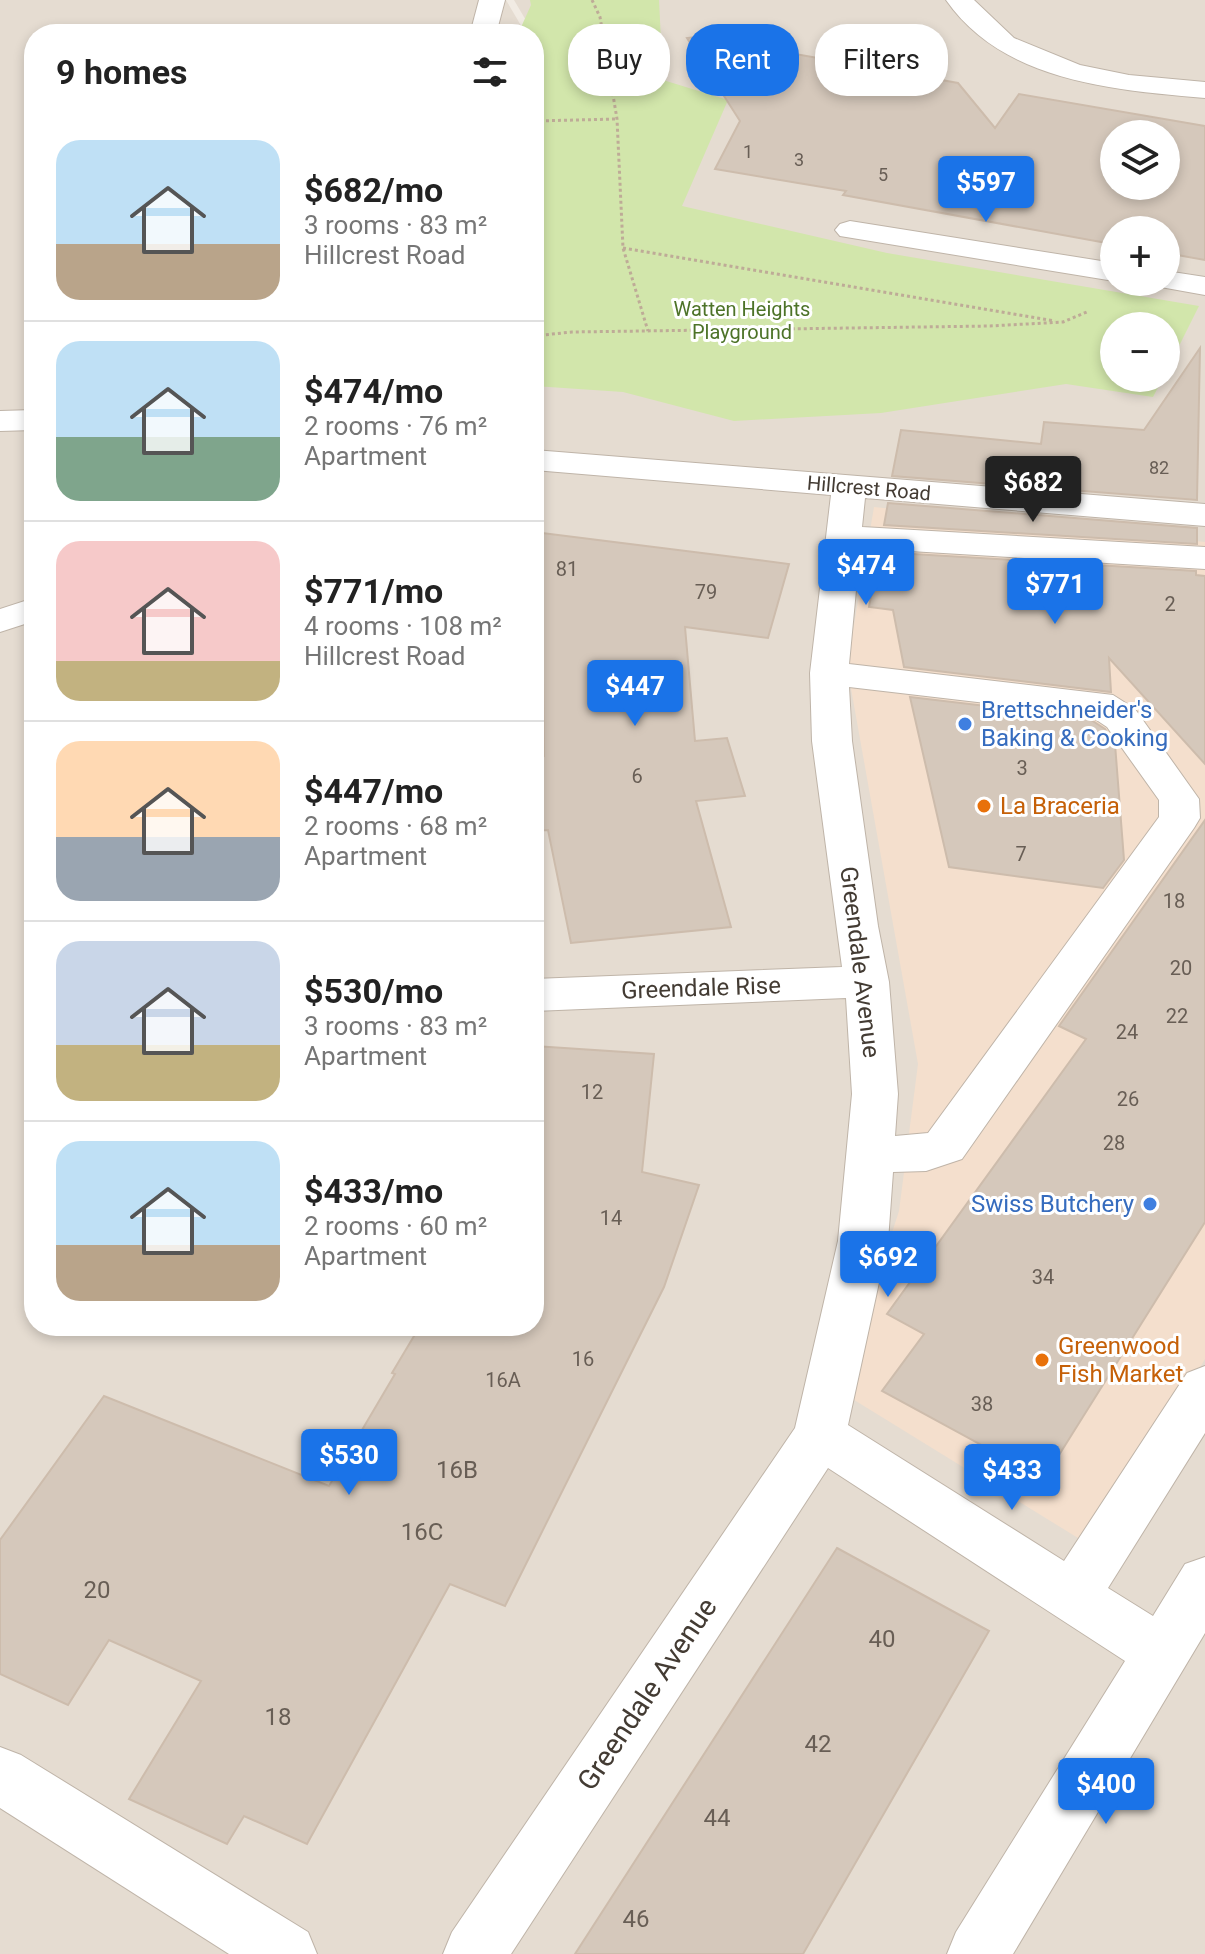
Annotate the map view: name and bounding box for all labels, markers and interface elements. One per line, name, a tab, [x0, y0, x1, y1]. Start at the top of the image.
chip: Buy	[568, 24, 670, 96]
chip: Rent	[686, 24, 799, 96]
chip: Filters	[815, 24, 948, 96]
icon: filters	[468, 50, 512, 94]
text: 9 homes	[56, 52, 187, 92]
map controls	[1100, 120, 1180, 392]
button: layers	[1100, 120, 1180, 200]
house number: 1	[743, 141, 753, 162]
house number: 3	[794, 149, 804, 170]
pin: $597	[939, 156, 1033, 224]
house number: 5	[878, 164, 888, 185]
text: $597	[956, 167, 1016, 197]
text: $682/mo	[304, 170, 443, 210]
icon: home	[120, 172, 216, 268]
text: 3 rooms · 83 m²	[304, 210, 487, 240]
button: +	[1100, 216, 1180, 296]
text: Hillcrest Road	[304, 240, 466, 270]
park label: Watten Heights Playground	[674, 297, 810, 344]
button: −	[1100, 312, 1180, 392]
text: $474/mo	[304, 371, 443, 411]
icon: home	[120, 373, 216, 469]
text: 2 rooms · 76 m²	[304, 411, 487, 441]
text: Apartment	[304, 441, 427, 471]
pin: $682	[986, 456, 1080, 524]
house number: 82	[1149, 457, 1169, 478]
text: $682	[1003, 467, 1063, 497]
street label: Hillcrest Road	[806, 471, 932, 505]
pin: $474	[819, 539, 913, 607]
text: $474	[836, 550, 896, 580]
house number: 81	[556, 557, 578, 581]
pin: $771	[1008, 558, 1102, 626]
text: $771	[1025, 569, 1085, 599]
text: $771/mo	[304, 571, 443, 611]
icon: home	[120, 573, 216, 669]
house number: 79	[695, 580, 717, 604]
house number: 2	[1164, 592, 1176, 616]
text: 4 rooms · 108 m²	[304, 611, 502, 641]
text: Hillcrest Road	[304, 641, 466, 671]
pin: $447	[588, 660, 682, 728]
text: $447	[605, 671, 665, 701]
place label: Brettschneider's Baking & Cooking	[981, 696, 1168, 752]
marker: Brettschneider's Baking & Cooking	[956, 715, 974, 733]
house number: 3	[1016, 756, 1028, 780]
house number: 6	[631, 764, 643, 788]
text: $447/mo	[304, 771, 443, 811]
icon: home	[120, 773, 216, 869]
place label: La Braceria	[1000, 792, 1120, 820]
marker: La Braceria	[975, 797, 993, 815]
text: 2 rooms · 68 m²	[304, 811, 487, 841]
text: Apartment	[304, 841, 427, 871]
house number: 7	[1015, 842, 1027, 866]
street label: Greendale Avenue	[834, 865, 886, 1059]
house number: 18	[1163, 889, 1185, 913]
house number: 20	[1170, 956, 1192, 980]
text: $530/mo	[304, 971, 443, 1011]
street label: Greendale Rise	[621, 971, 781, 1005]
icon: home	[120, 973, 216, 1069]
house number: 22	[1166, 1004, 1188, 1028]
text: 3 rooms · 83 m²	[304, 1011, 487, 1041]
house number: 24	[1116, 1020, 1138, 1044]
text: Apartment	[304, 1041, 427, 1071]
house number: 12	[581, 1080, 603, 1104]
house number: 26	[1117, 1087, 1139, 1111]
house number: 28	[1103, 1131, 1125, 1155]
text: $433/mo	[304, 1171, 443, 1211]
icon: home	[120, 1173, 216, 1269]
place label: Swiss Butchery	[971, 1190, 1135, 1218]
marker: Swiss Butchery	[1141, 1195, 1159, 1213]
house number: 14	[600, 1206, 622, 1230]
text: 2 rooms · 60 m²	[304, 1211, 487, 1241]
pin: $692	[841, 1231, 935, 1299]
text: Apartment	[304, 1241, 427, 1271]
text: $692	[858, 1242, 918, 1272]
house number: 34	[1032, 1265, 1054, 1289]
place label: Greenwood Fish Market	[1058, 1332, 1183, 1388]
house number: 16	[572, 1347, 594, 1371]
marker: Greenwood Fish Market	[1033, 1351, 1051, 1369]
house number: 16A	[485, 1368, 521, 1392]
house number: 38	[971, 1392, 993, 1416]
pin: $530	[302, 1429, 396, 1497]
text: $530	[319, 1440, 379, 1470]
pin: $433	[965, 1444, 1059, 1512]
text: $433	[982, 1455, 1042, 1485]
house number: 16B	[436, 1456, 478, 1484]
house number: 16C	[401, 1518, 443, 1546]
house number: 20	[84, 1576, 110, 1604]
street label: Greendale Avenue	[571, 1592, 723, 1796]
house number: 40	[869, 1625, 895, 1653]
house number: 18	[265, 1703, 291, 1731]
house number: 42	[805, 1730, 831, 1758]
pin: $400	[1059, 1758, 1153, 1826]
text: $400	[1076, 1769, 1136, 1799]
house number: 44	[704, 1804, 730, 1832]
house number: 46	[623, 1905, 649, 1933]

